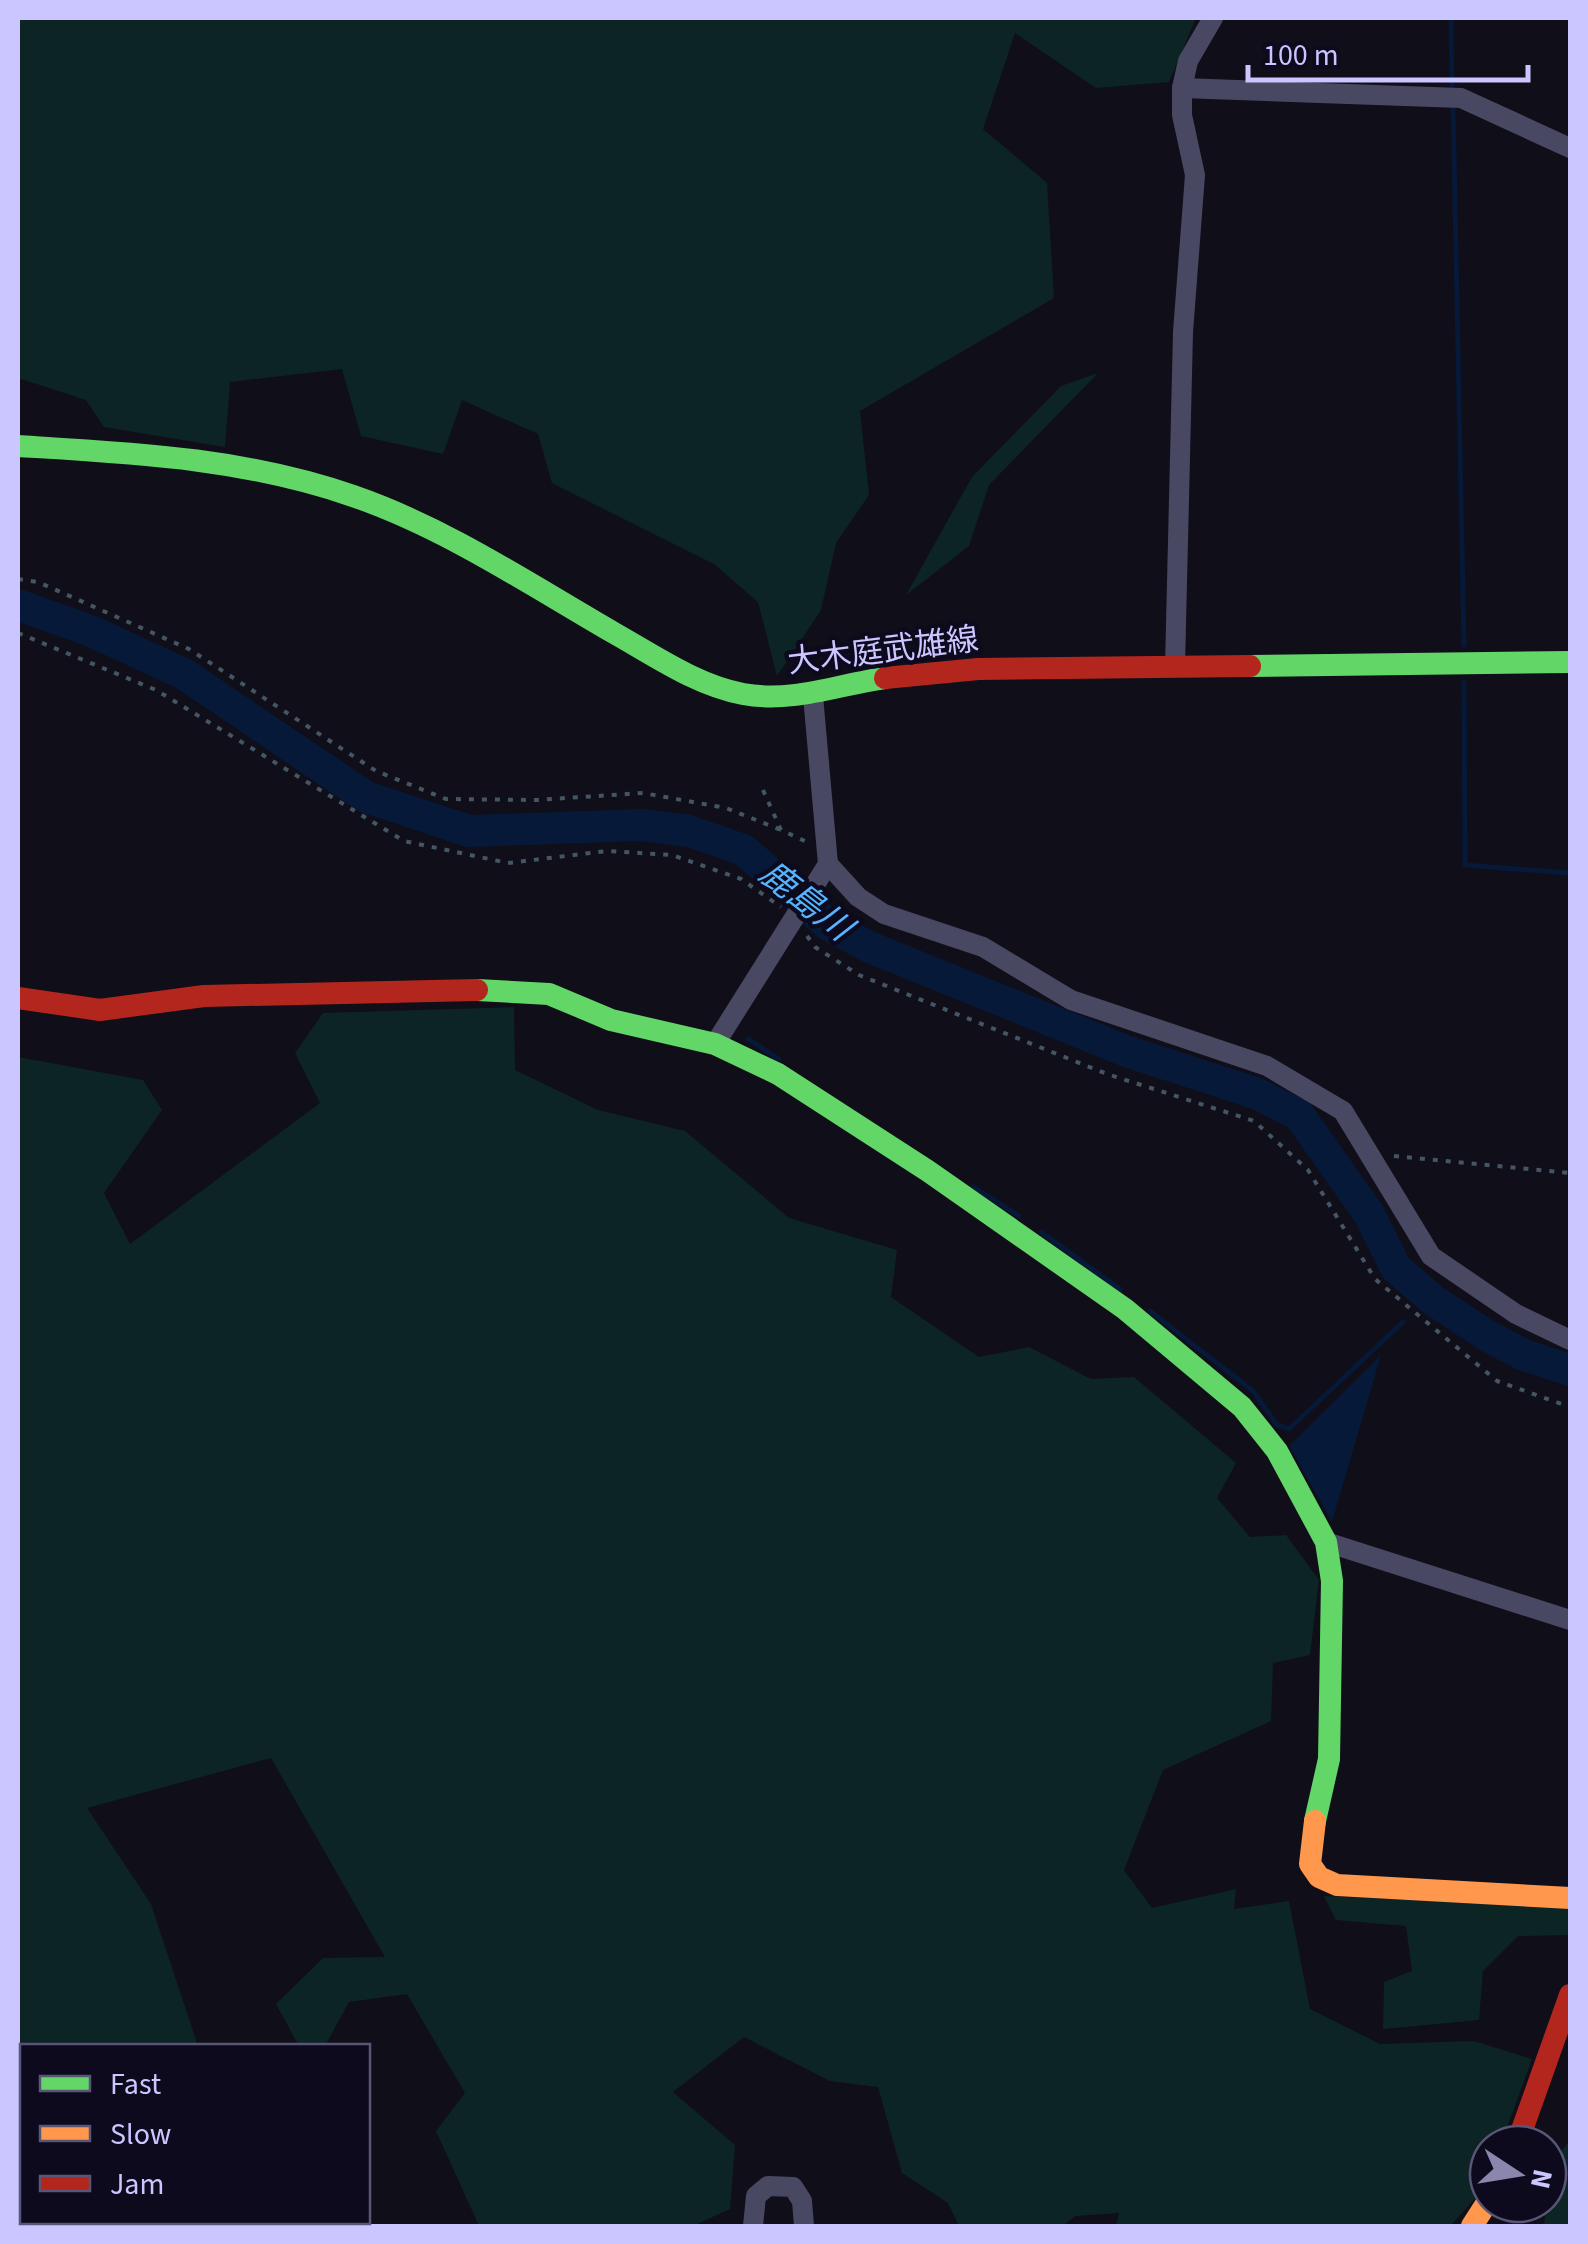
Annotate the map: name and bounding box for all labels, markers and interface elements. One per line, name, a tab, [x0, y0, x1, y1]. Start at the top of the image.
scale bar	[1248, 20, 1528, 82]
text: 100 m	[1263, 34, 1339, 77]
street label: 大木庭武雄線	[785, 616, 981, 686]
water label: 鹿島川	[749, 849, 865, 955]
legend	[20, 2044, 370, 2224]
text: Fast	[110, 2063, 161, 2106]
text: Slow	[110, 2113, 171, 2156]
north arrow	[1468, 2124, 1568, 2224]
text: Jam	[110, 2163, 164, 2206]
text: N	[1520, 2166, 1563, 2192]

